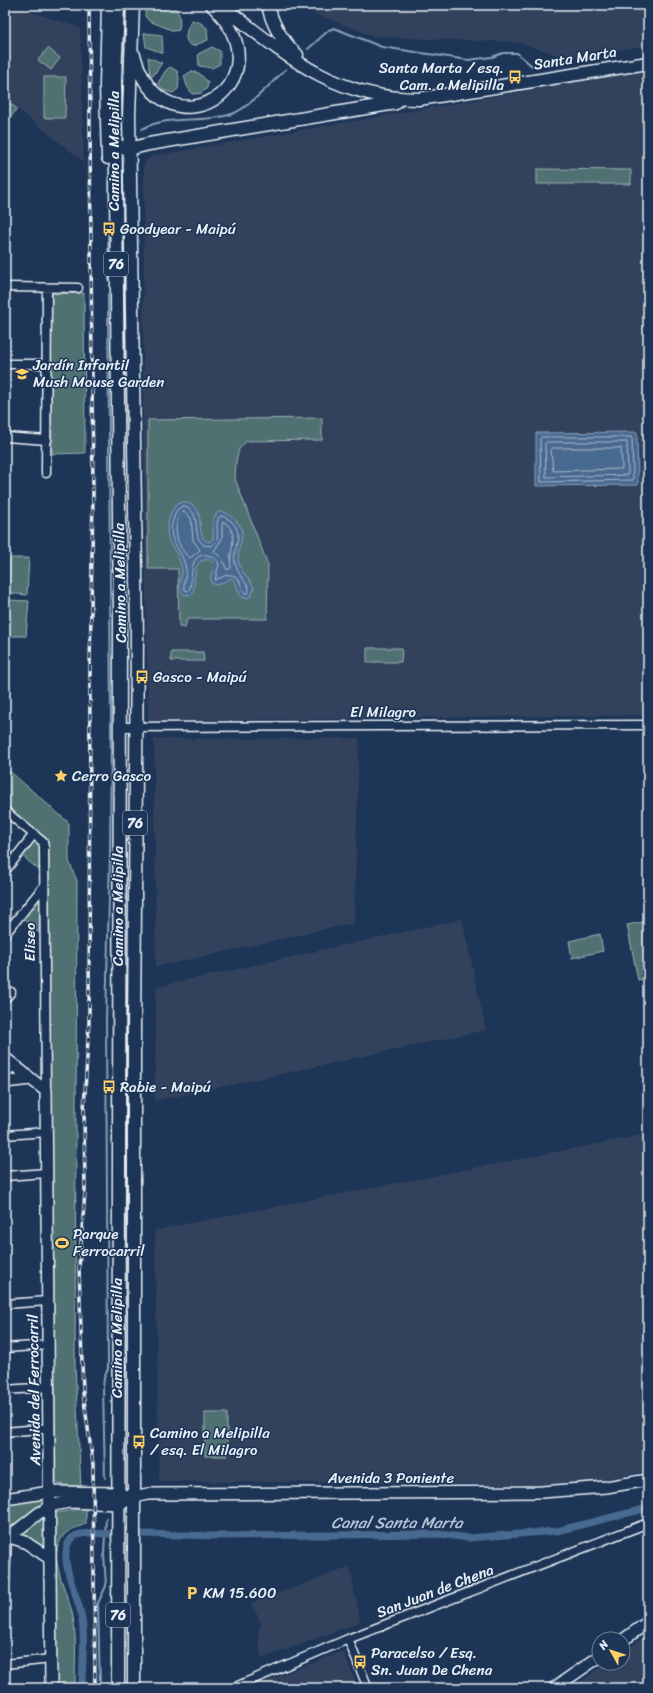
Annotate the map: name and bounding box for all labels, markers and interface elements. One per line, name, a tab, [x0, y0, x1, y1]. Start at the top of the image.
street label: Santa Marta	[532, 39, 619, 77]
place label: Santa Marta / esq. Cam. a Melipilla	[379, 55, 504, 98]
bus stop icon: Santa Marta / esq. Cam. a Melipilla	[507, 69, 523, 85]
street label: Camino a Melipilla	[101, 91, 127, 211]
place label: Goodyear - Maipú	[120, 216, 237, 242]
bus stop icon: Goodyear - Maipú	[101, 221, 117, 237]
road number: 76	[104, 252, 128, 276]
place label: Jardín Infantil Mush Mouse Garden	[32, 352, 165, 395]
school or university icon: Jardín Infantil Mush Mouse Garden	[14, 366, 30, 382]
street label: Camino a Melipilla	[106, 522, 134, 643]
place label: Gasco - Maipú	[153, 664, 247, 690]
bus stop icon: Gasco - Maipú	[134, 669, 150, 685]
street label: El Milagro	[350, 699, 416, 725]
place label: Cerro Gasco	[72, 763, 151, 789]
place icon: Cerro Gasco	[53, 768, 69, 784]
road number: 76	[123, 811, 147, 835]
street label: Camino a Melipilla	[105, 846, 131, 966]
street label: Eliseo	[17, 922, 43, 961]
place label: Rabie - Maipú	[120, 1074, 212, 1100]
bus stop icon: Rabie - Maipú	[101, 1079, 117, 1095]
place label: Parque Ferrocarril	[73, 1221, 145, 1264]
sports icon: Parque Ferrocarril	[54, 1235, 70, 1251]
street label: Camino a Melipilla	[104, 1278, 130, 1398]
street label: Avenida del Ferrocarril	[20, 1313, 48, 1467]
place label: Camino a Melipilla / esq. El Milagro	[150, 1420, 270, 1463]
bus stop icon: Camino a Melipilla / esq. El Milagro	[131, 1434, 147, 1450]
street label: Avenida 3 Poniente	[327, 1465, 454, 1491]
water label: Canal Santa Marta	[331, 1508, 465, 1537]
street label: San Juan de Chena	[373, 1557, 498, 1625]
place label: KM 15.600	[203, 1580, 276, 1606]
parking icon: KM 15.600	[184, 1585, 200, 1601]
road number: 76	[106, 1603, 130, 1627]
north arrow	[591, 1631, 631, 1671]
text: N	[593, 1636, 614, 1655]
place label: Paracelso / Esq. Sn. Juan De Chena	[371, 1640, 493, 1683]
bus stop icon: Paracelso / Esq. Sn. Juan De Chena	[352, 1654, 368, 1670]

